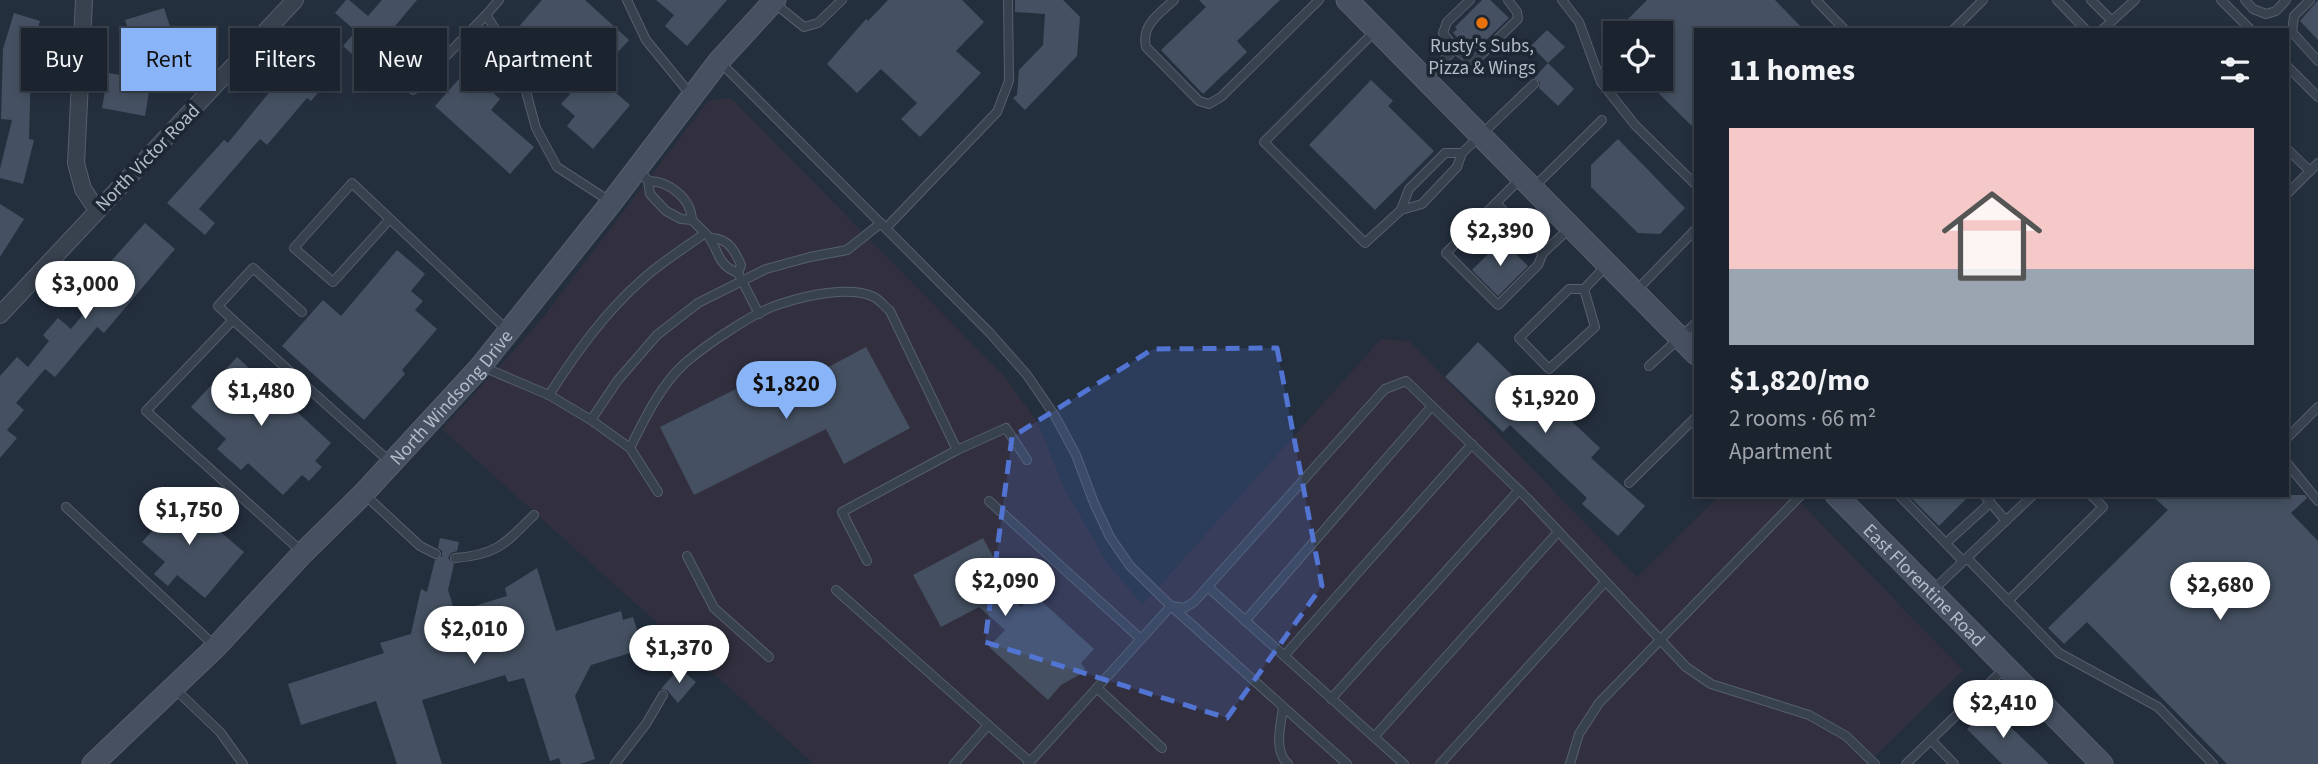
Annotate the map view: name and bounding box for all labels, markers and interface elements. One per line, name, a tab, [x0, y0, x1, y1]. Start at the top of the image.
marker: Rusty's Subs, Pizza & Wings	[1474, 15, 1490, 31]
map controls	[1603, 21, 1673, 91]
button: locate	[1603, 21, 1673, 91]
chip: Buy	[21, 28, 107, 91]
chip: Rent	[121, 28, 216, 91]
chip: Filters	[230, 28, 340, 91]
chip: New	[354, 28, 447, 91]
chip: Apartment	[461, 28, 616, 91]
place label: Rusty's Subs, Pizza & Wings	[1428, 33, 1536, 82]
text: 11 homes	[1729, 49, 1855, 92]
icon: filters	[2216, 51, 2254, 89]
street label: North Victor Road	[90, 98, 207, 218]
icon: home	[1929, 173, 2055, 299]
pin: $2,390	[1443, 208, 1557, 268]
text: $2,390	[1466, 214, 1534, 247]
pin: $3,000	[28, 262, 142, 321]
text: $3,000	[51, 267, 119, 300]
street label: North Windsong Drive	[384, 324, 520, 472]
text: $1,820/mo	[1729, 359, 1870, 402]
pin: $1,820	[729, 362, 843, 421]
text: $1,820	[752, 367, 820, 400]
pin: $1,480	[204, 368, 318, 428]
text: $1,480	[227, 374, 295, 407]
pin: $1,920	[1488, 376, 1602, 435]
text: $1,920	[1511, 381, 1579, 414]
text: 2 rooms · 66 m²	[1729, 402, 1876, 435]
text: Apartment	[1729, 435, 1832, 468]
pin: $1,750	[132, 488, 246, 547]
text: $1,750	[155, 493, 223, 526]
street label: East Florentine Road	[1856, 518, 1991, 653]
pin: $2,090	[948, 558, 1062, 618]
pin: $2,680	[2163, 562, 2277, 622]
text: $2,090	[971, 564, 1039, 597]
text: $2,680	[2186, 568, 2254, 601]
pin: $2,010	[417, 606, 531, 666]
text: $2,010	[440, 612, 508, 645]
pin: $1,370	[622, 626, 736, 685]
text: $1,370	[645, 631, 713, 664]
pin: $2,410	[1946, 680, 2060, 740]
text: $2,410	[1969, 686, 2037, 719]

